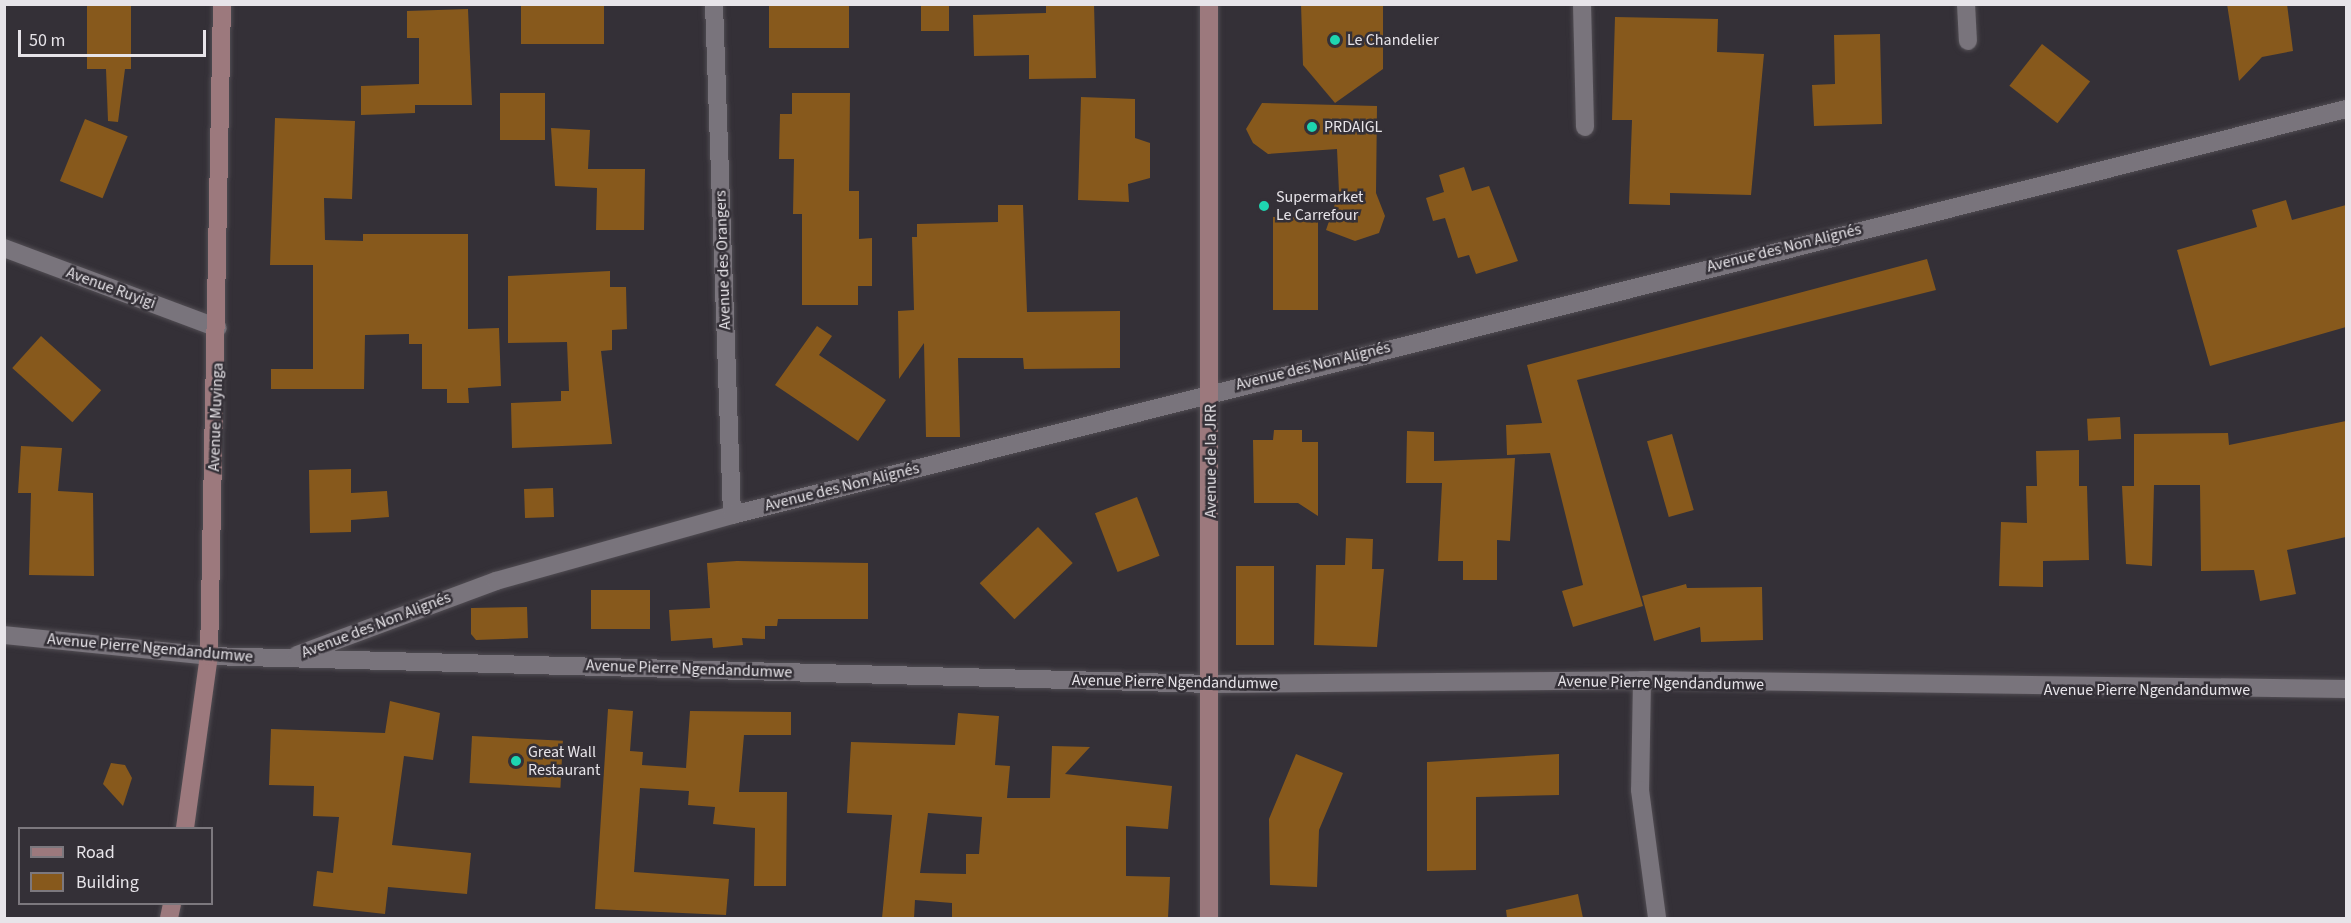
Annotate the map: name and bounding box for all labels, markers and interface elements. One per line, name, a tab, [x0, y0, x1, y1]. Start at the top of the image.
scale bar	[21, 18, 208, 56]
text: 50 m	[29, 28, 65, 53]
place label: Le Chandelier	[1347, 30, 1439, 50]
marker: Le Chandelier	[1328, 33, 1342, 47]
place label: PRDAIGL	[1324, 117, 1382, 137]
marker: PRDAIGL	[1305, 120, 1319, 134]
place label: Supermarket Le Carrefour	[1276, 187, 1363, 225]
street label: Avenue des Orangers	[711, 190, 735, 330]
marker: Supermarket Le Carrefour	[1257, 199, 1271, 213]
street label: Avenue des Non Alignés	[1705, 220, 1863, 276]
street label: Avenue Ruyigi	[64, 263, 158, 313]
street label: Avenue des Non Alignés	[1234, 338, 1392, 394]
street label: Avenue Muyinga	[205, 362, 227, 472]
street label: Avenue de la JRR	[1201, 404, 1221, 518]
street label: Avenue des Non Alignés	[763, 459, 921, 515]
street label: Avenue des Non Alignés	[299, 588, 453, 662]
street label: Avenue Pierre Ngendandumwe	[46, 629, 254, 667]
street label: Avenue Pierre Ngendandumwe	[586, 656, 792, 682]
street label: Avenue Pierre Ngendandumwe	[1072, 671, 1278, 693]
street label: Avenue Pierre Ngendandumwe	[1558, 672, 1764, 694]
street label: Avenue Pierre Ngendandumwe	[2044, 680, 2250, 700]
place label: Great Wall Restaurant	[528, 742, 600, 780]
marker: Great Wall Restaurant	[509, 754, 523, 768]
legend	[18, 827, 213, 905]
text: Road	[76, 840, 115, 865]
text: Building	[76, 870, 139, 895]

